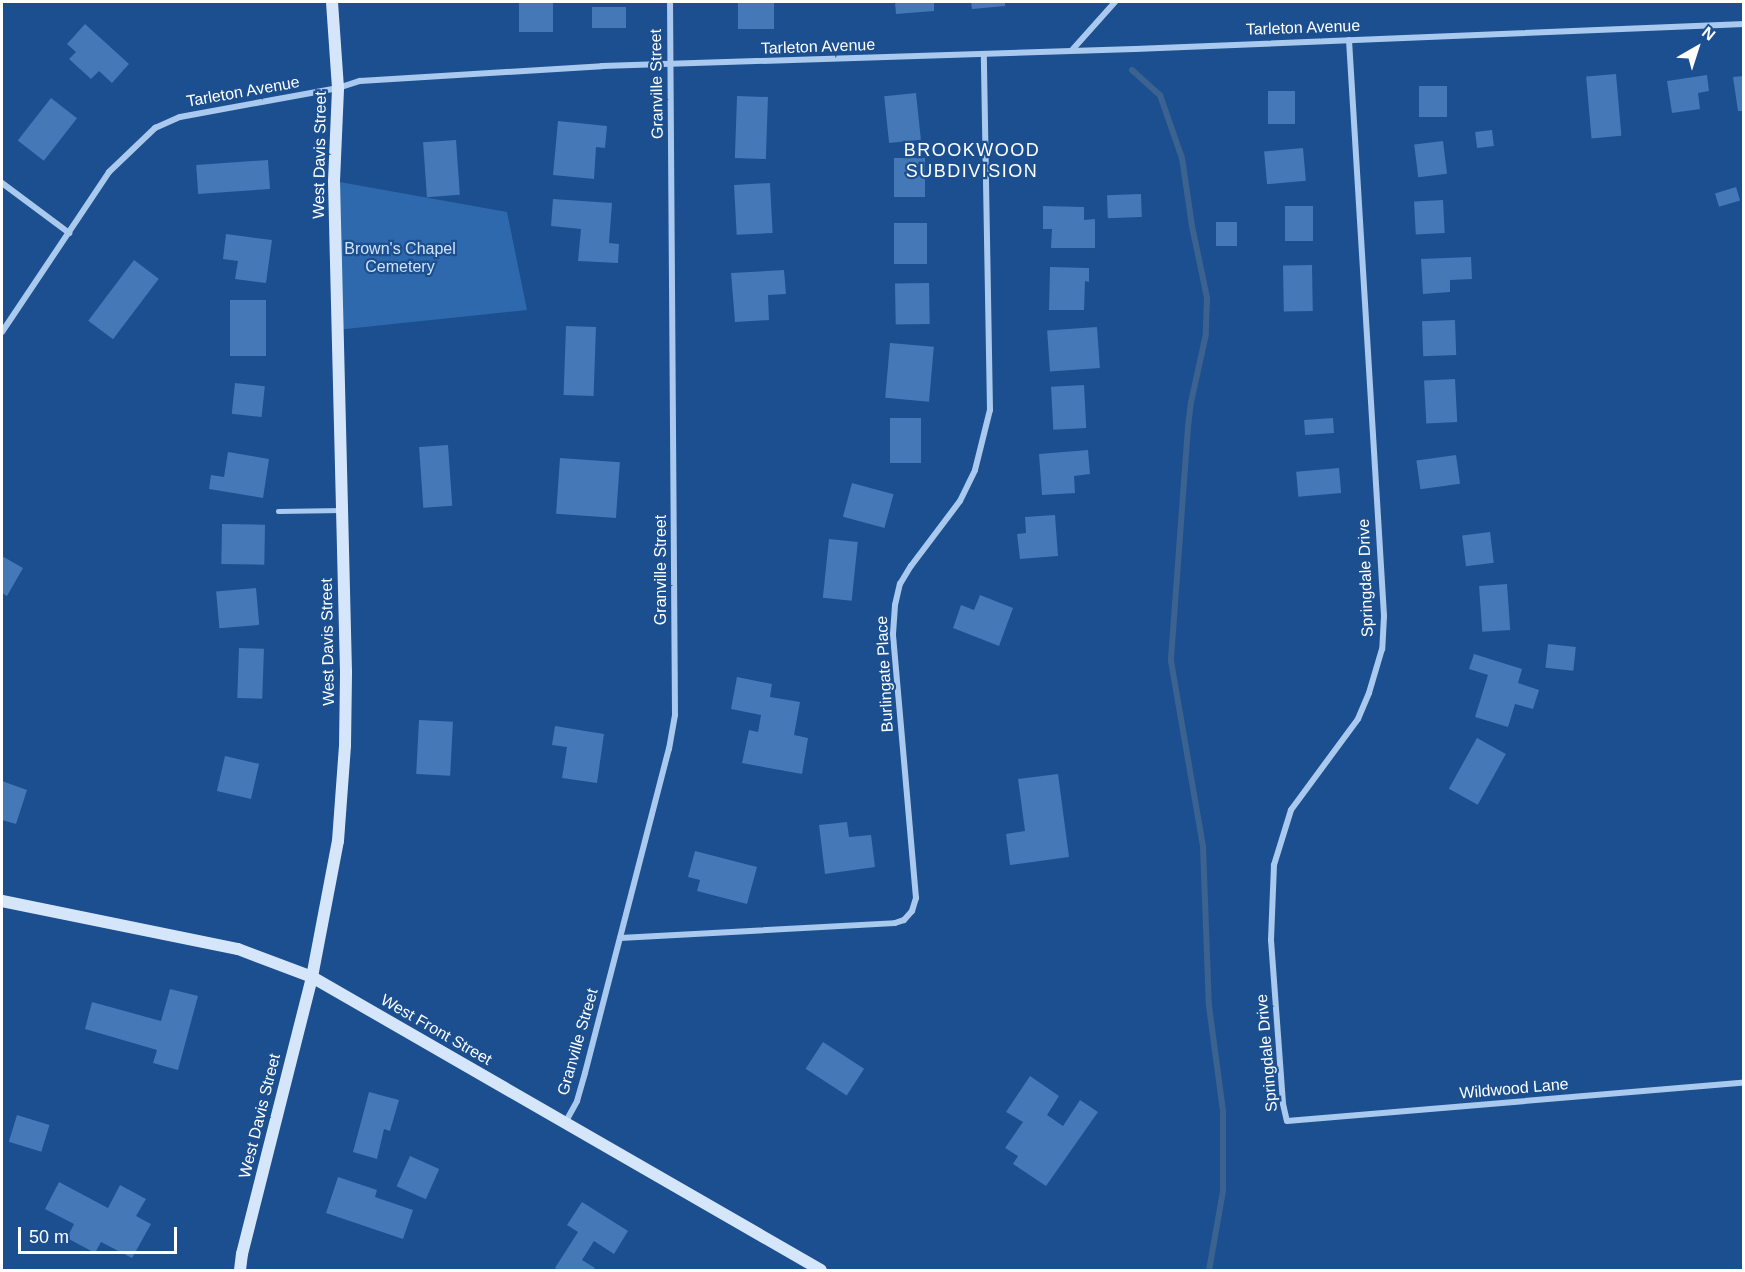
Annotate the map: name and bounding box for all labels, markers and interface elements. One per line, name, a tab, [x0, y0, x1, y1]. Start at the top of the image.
street label: Tarleton Avenue	[1245, 16, 1361, 40]
north arrow	[1667, 18, 1727, 78]
text: N	[1699, 23, 1718, 44]
street label: Granville Street	[646, 29, 668, 139]
street label: Tarleton Avenue	[760, 35, 876, 59]
street label: Tarleton Avenue	[185, 73, 301, 111]
street label: West Davis Street	[309, 91, 331, 219]
district label: BROOKWOOD SUBDIVISION	[904, 140, 1040, 182]
park label: Brown's Chapel Cemetery	[344, 239, 456, 277]
street label: Granville Street	[651, 515, 671, 625]
street label: Springdale Drive	[1354, 519, 1378, 637]
street label: West Davis Street	[317, 578, 339, 706]
street label: Burlingate Place	[872, 615, 898, 733]
street label: Granville Street	[554, 986, 602, 1098]
street label: West Front Street	[377, 990, 495, 1070]
street label: Springdale Drive	[1252, 993, 1282, 1113]
street label: West Davis Street	[235, 1052, 285, 1180]
street label: Wildwood Lane	[1459, 1075, 1569, 1103]
scale bar	[21, 1215, 180, 1253]
text: 50 m	[29, 1227, 69, 1247]

